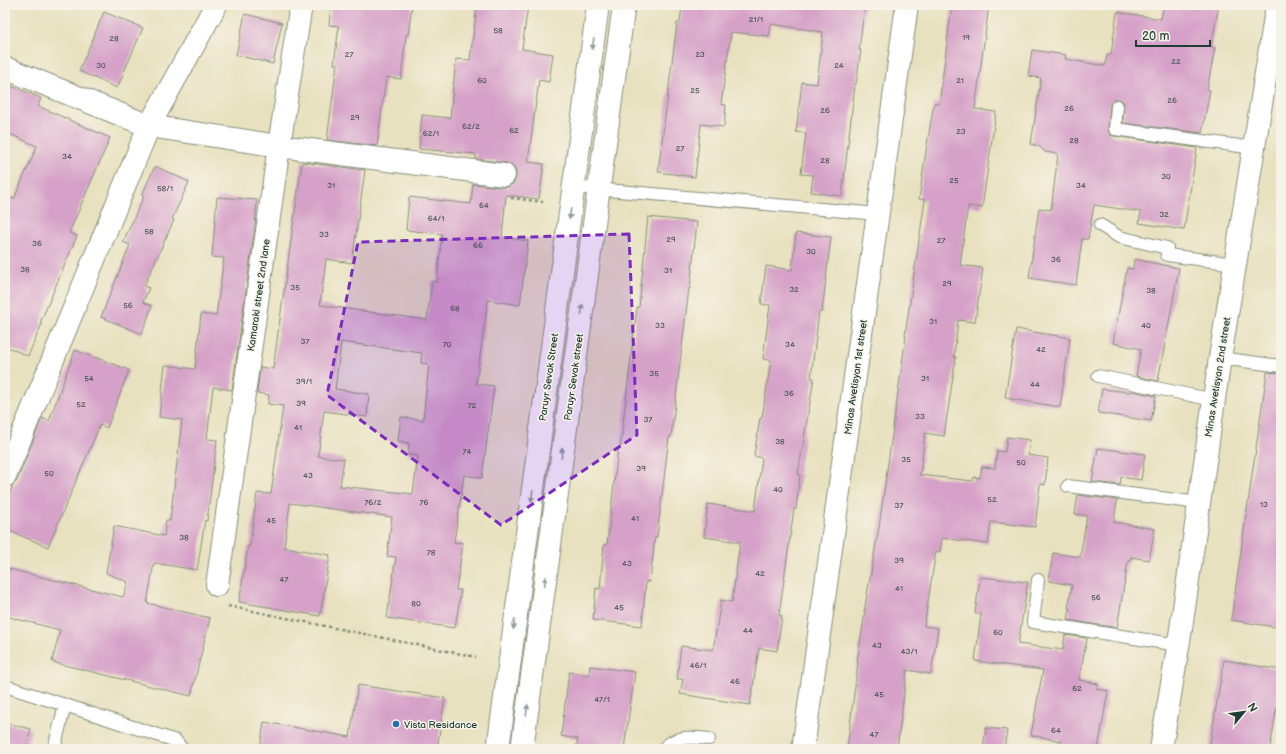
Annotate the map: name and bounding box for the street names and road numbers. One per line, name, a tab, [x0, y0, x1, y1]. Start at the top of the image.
street label: Kamaraki street 2nd lane	[245, 238, 273, 352]
street label: Minas Avetisyan 2nd street	[1203, 316, 1233, 438]
street label: Minas Avetisyan 1st street	[842, 319, 870, 435]
street label: Paruyr Sevak Street	[537, 332, 561, 422]
street label: Paruyr Sevak street	[562, 333, 586, 421]

